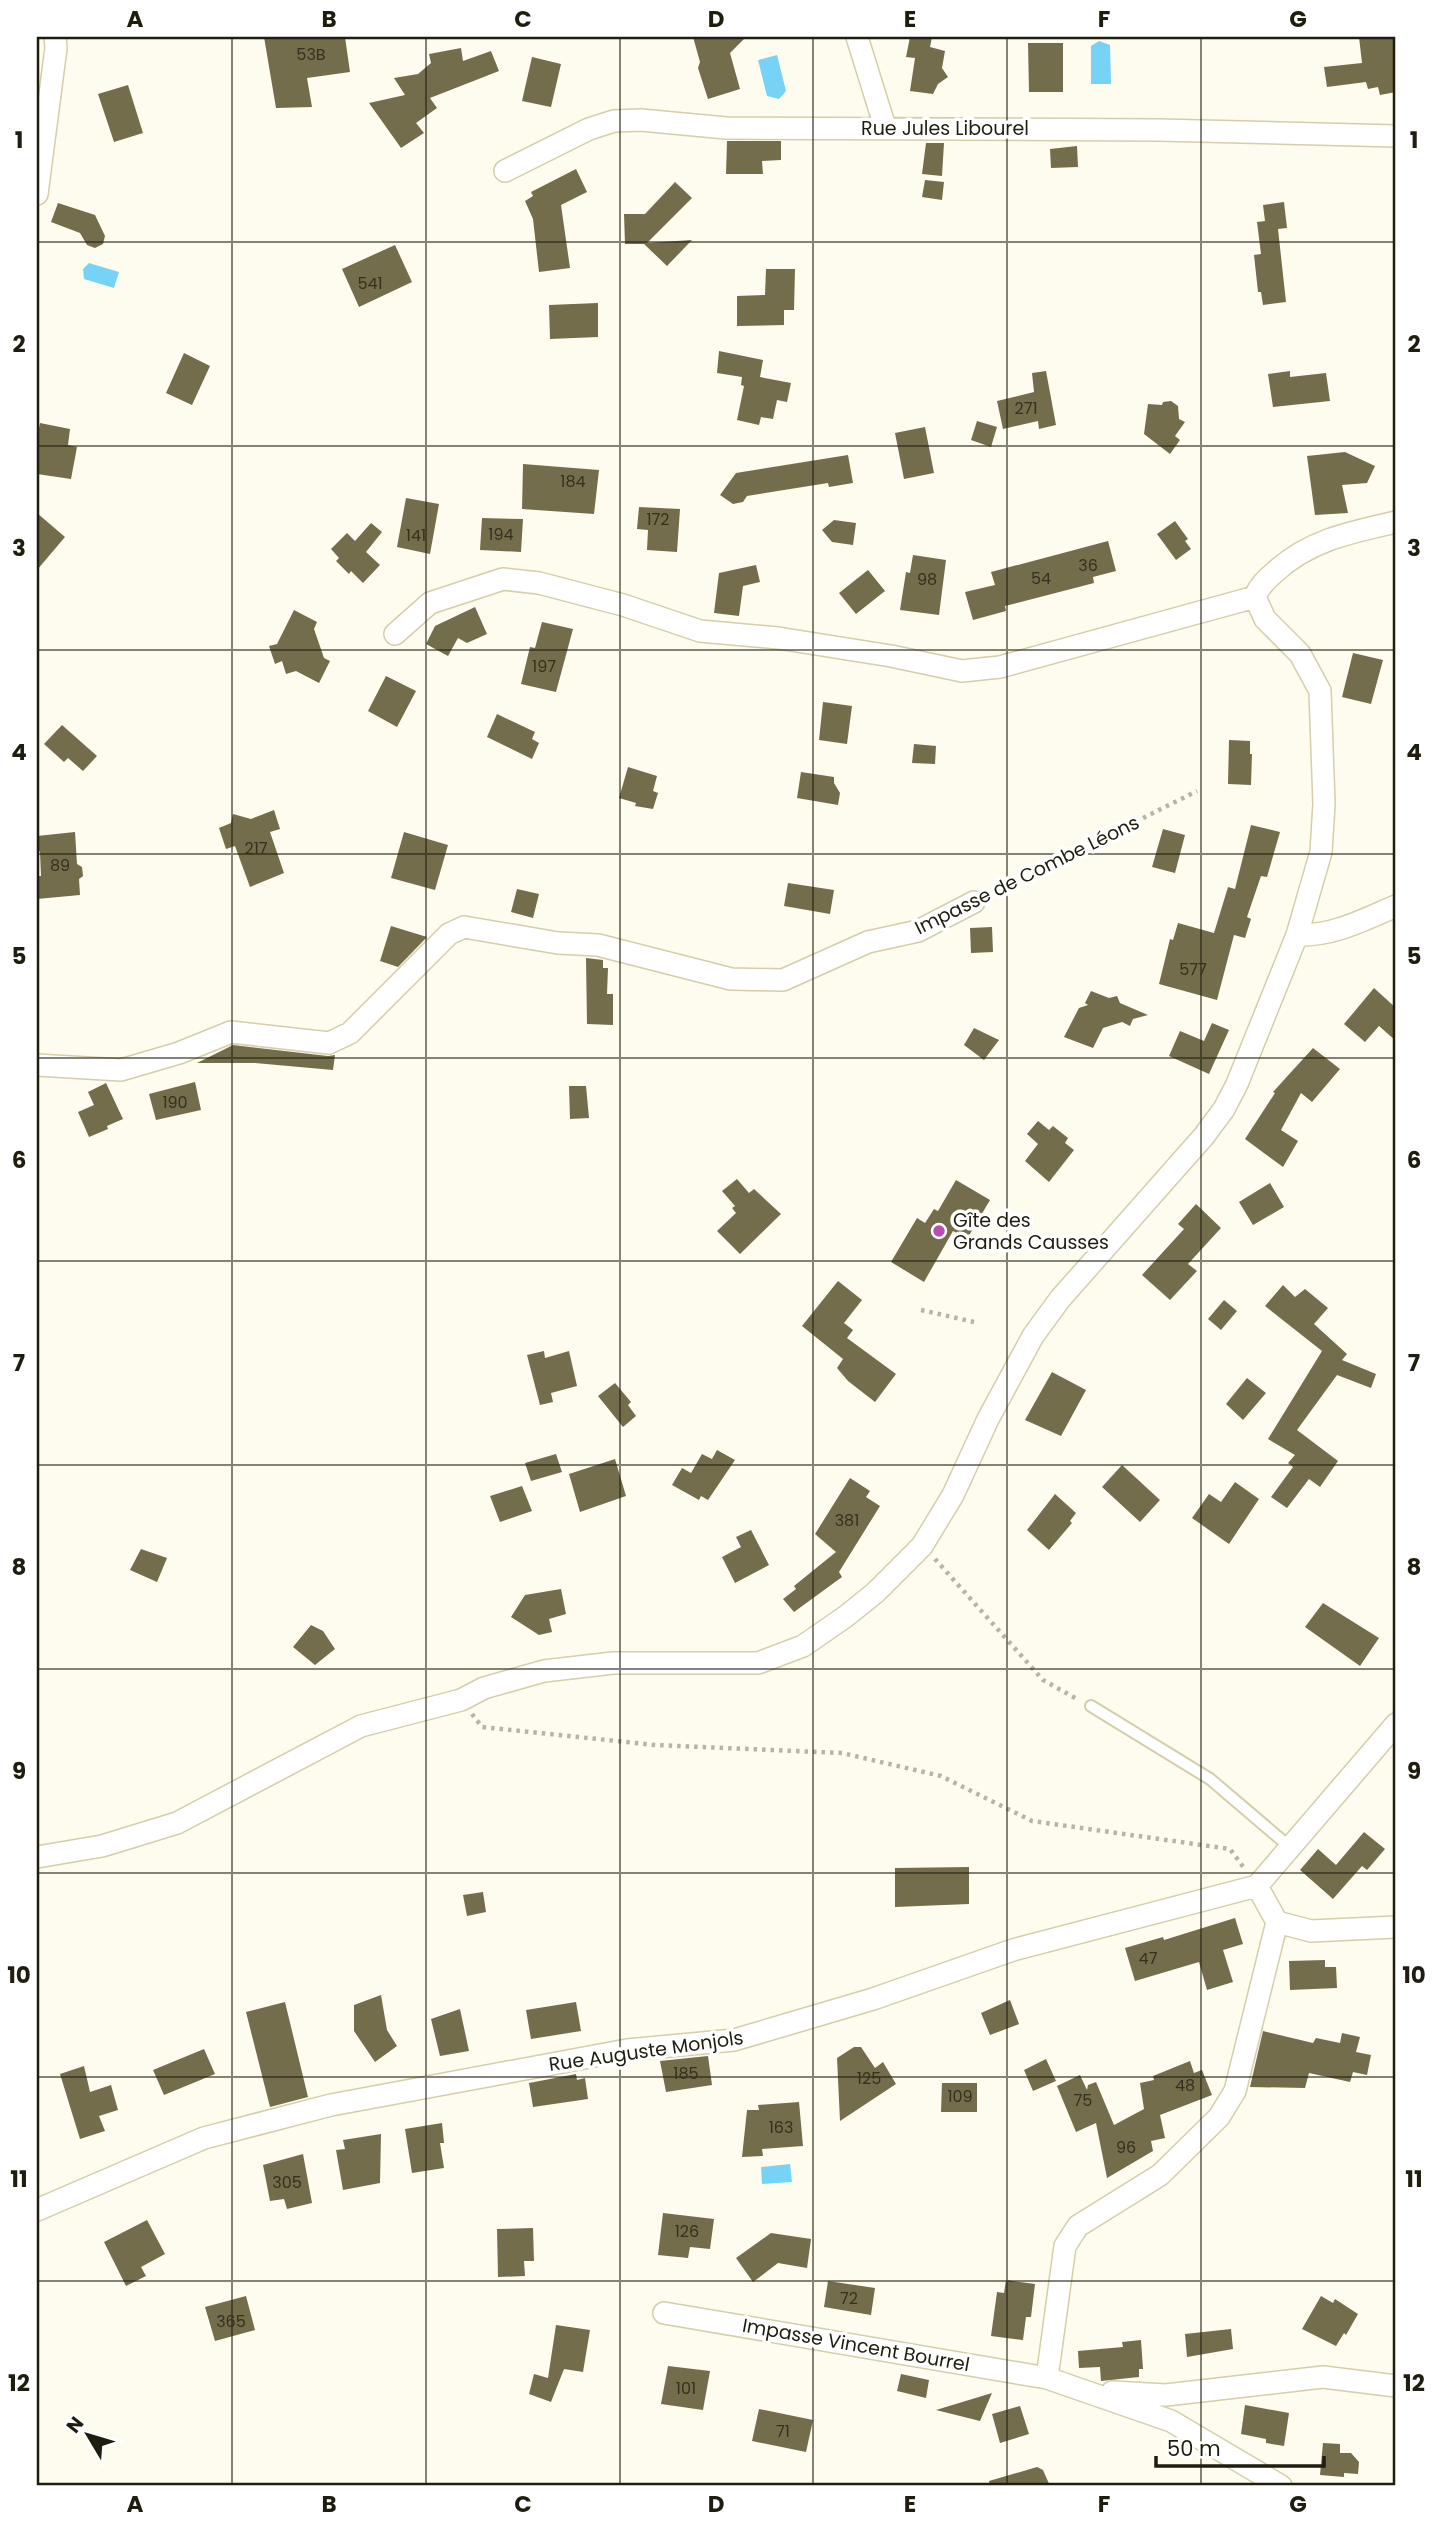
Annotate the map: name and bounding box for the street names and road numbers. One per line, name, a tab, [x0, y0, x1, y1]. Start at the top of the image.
street label: Rue Jules Libourel	[861, 115, 1029, 142]
street label: Impasse de Combe Léons	[910, 809, 1144, 941]
street label: Rue Auguste Monjols	[547, 2024, 745, 2078]
street label: Impasse Vincent Bourrel	[740, 2312, 972, 2378]

